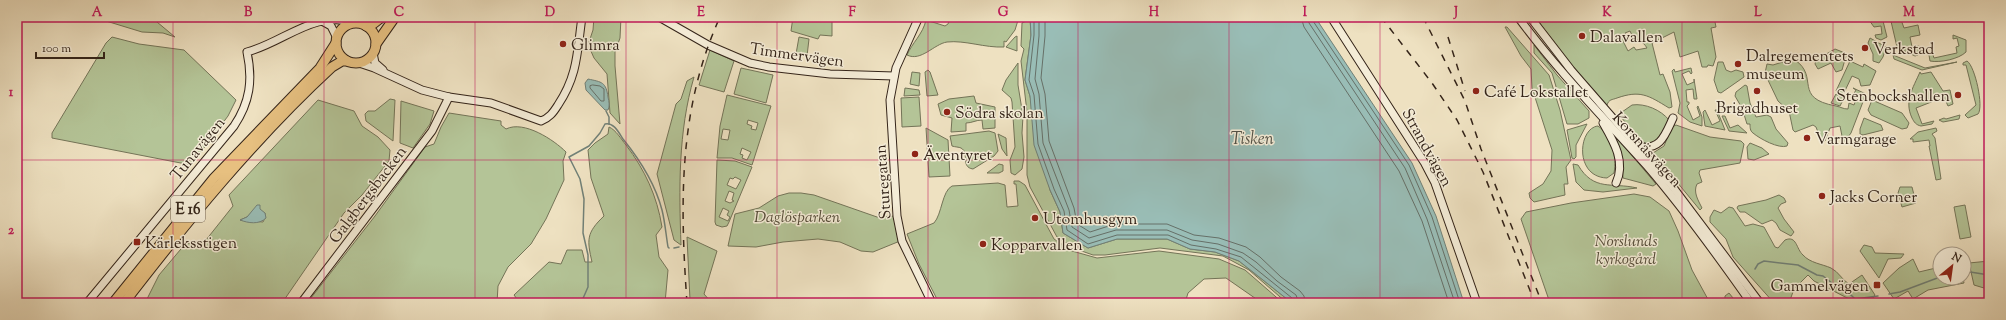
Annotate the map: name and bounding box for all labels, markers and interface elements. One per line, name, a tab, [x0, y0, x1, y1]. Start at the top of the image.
text: A	[92, 4, 103, 22]
text: B	[244, 4, 253, 22]
text: C	[394, 4, 404, 22]
text: D	[545, 4, 555, 22]
text: E	[697, 4, 705, 22]
text: F	[848, 4, 856, 22]
text: G	[998, 4, 1009, 22]
text: H	[1149, 4, 1160, 22]
text: I	[1303, 4, 1308, 22]
text: J	[1453, 4, 1458, 22]
text: K	[1602, 4, 1612, 22]
text: L	[1754, 4, 1762, 22]
text: M	[1903, 4, 1915, 22]
place label: Dalavallen	[1590, 27, 1664, 50]
marker: Dalavallen	[1577, 31, 1587, 41]
scale bar	[36, 34, 104, 60]
place label: Glimra	[571, 35, 620, 58]
street label: Timmervägen	[748, 38, 846, 75]
marker: Glimra	[558, 39, 568, 49]
place label: Verkstad	[1873, 39, 1934, 62]
text: 100 m	[42, 40, 71, 58]
marker: Verkstad	[1860, 43, 1870, 53]
place label: Dalregementets museum	[1746, 46, 1853, 87]
marker: Dalregementets museum	[1733, 59, 1743, 69]
place label: Café Lokstallet	[1484, 82, 1588, 105]
text: 1	[9, 84, 14, 102]
marker: Café Lokstallet	[1471, 86, 1481, 96]
marker: Brigadhuset	[1752, 86, 1762, 96]
place label: Stenbockshallen	[1836, 86, 1951, 109]
marker: Stenbockshallen	[1953, 90, 1963, 100]
place label: Brigadhuset	[1716, 98, 1799, 121]
place label: Södra skolan	[955, 103, 1044, 126]
street label: Strandvägen	[1395, 105, 1457, 192]
marker: Södra skolan	[942, 107, 952, 117]
street label: Korsnäsvägen	[1606, 108, 1687, 194]
street label: Tunavägen	[166, 112, 232, 186]
water label: Tisken	[1230, 128, 1274, 152]
place label: Varmgarage	[1815, 129, 1897, 152]
marker: Varmgarage	[1802, 133, 1812, 143]
street label: Galgbergsbacken	[325, 141, 414, 249]
street label: Sturegatan	[870, 143, 899, 220]
place label: Äventyret	[923, 145, 993, 168]
marker: Äventyret	[910, 149, 920, 159]
place label: Jacks Corner	[1829, 187, 1917, 210]
marker: Jacks Corner	[1817, 191, 1827, 201]
road number: E 16	[171, 196, 205, 222]
park label: Daglösparken	[754, 207, 841, 230]
place label: Utomhusgym	[1043, 209, 1137, 232]
marker: Utomhusgym	[1030, 213, 1040, 223]
text: 2	[8, 222, 15, 240]
park label: Norslunds kyrkogård	[1594, 231, 1658, 272]
place label: Kärleksstigen	[145, 233, 238, 256]
place label: Kopparvallen	[991, 235, 1083, 258]
marker: Kärleksstigen	[132, 237, 142, 247]
marker: Kopparvallen	[978, 239, 988, 249]
north arrow	[1932, 246, 1972, 286]
text: N	[1948, 249, 1964, 267]
place label: Gammelvägen	[1770, 276, 1870, 299]
marker: Gammelvägen	[1872, 280, 1882, 290]

